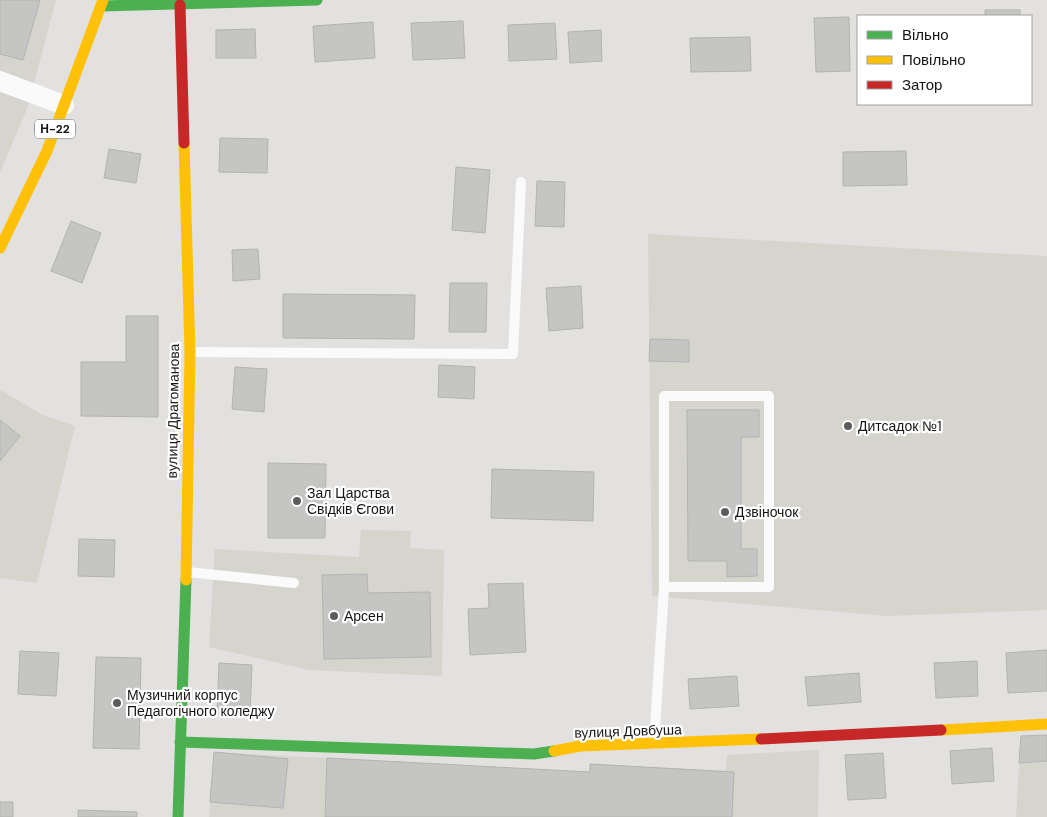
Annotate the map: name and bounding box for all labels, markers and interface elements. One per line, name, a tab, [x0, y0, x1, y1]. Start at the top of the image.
legend	[857, 15, 1032, 105]
text: Вільно	[902, 25, 949, 45]
text: Повільно	[902, 50, 966, 70]
text: Затор	[902, 75, 942, 95]
road number: Н-22	[35, 120, 75, 138]
street label: вулиця Драгоманова	[163, 343, 183, 479]
place label: Дитсадок №1	[858, 417, 942, 435]
marker: Дитсадок №1	[842, 420, 854, 432]
place label: Зал Царства Свідків Єгови	[307, 484, 394, 518]
marker: Зал Царства Свідків Єгови	[291, 495, 303, 507]
place label: Дзвіночок	[735, 503, 799, 521]
marker: Дзвіночок	[719, 506, 731, 518]
place label: Арсен	[344, 607, 384, 625]
marker: Арсен	[328, 610, 340, 622]
place label: Музичний корпус Педагогічного коледжу	[127, 686, 275, 720]
marker: Музичний корпус Педагогічного коледжу	[111, 697, 123, 709]
street label: вулиця Довбуша	[574, 720, 682, 742]

